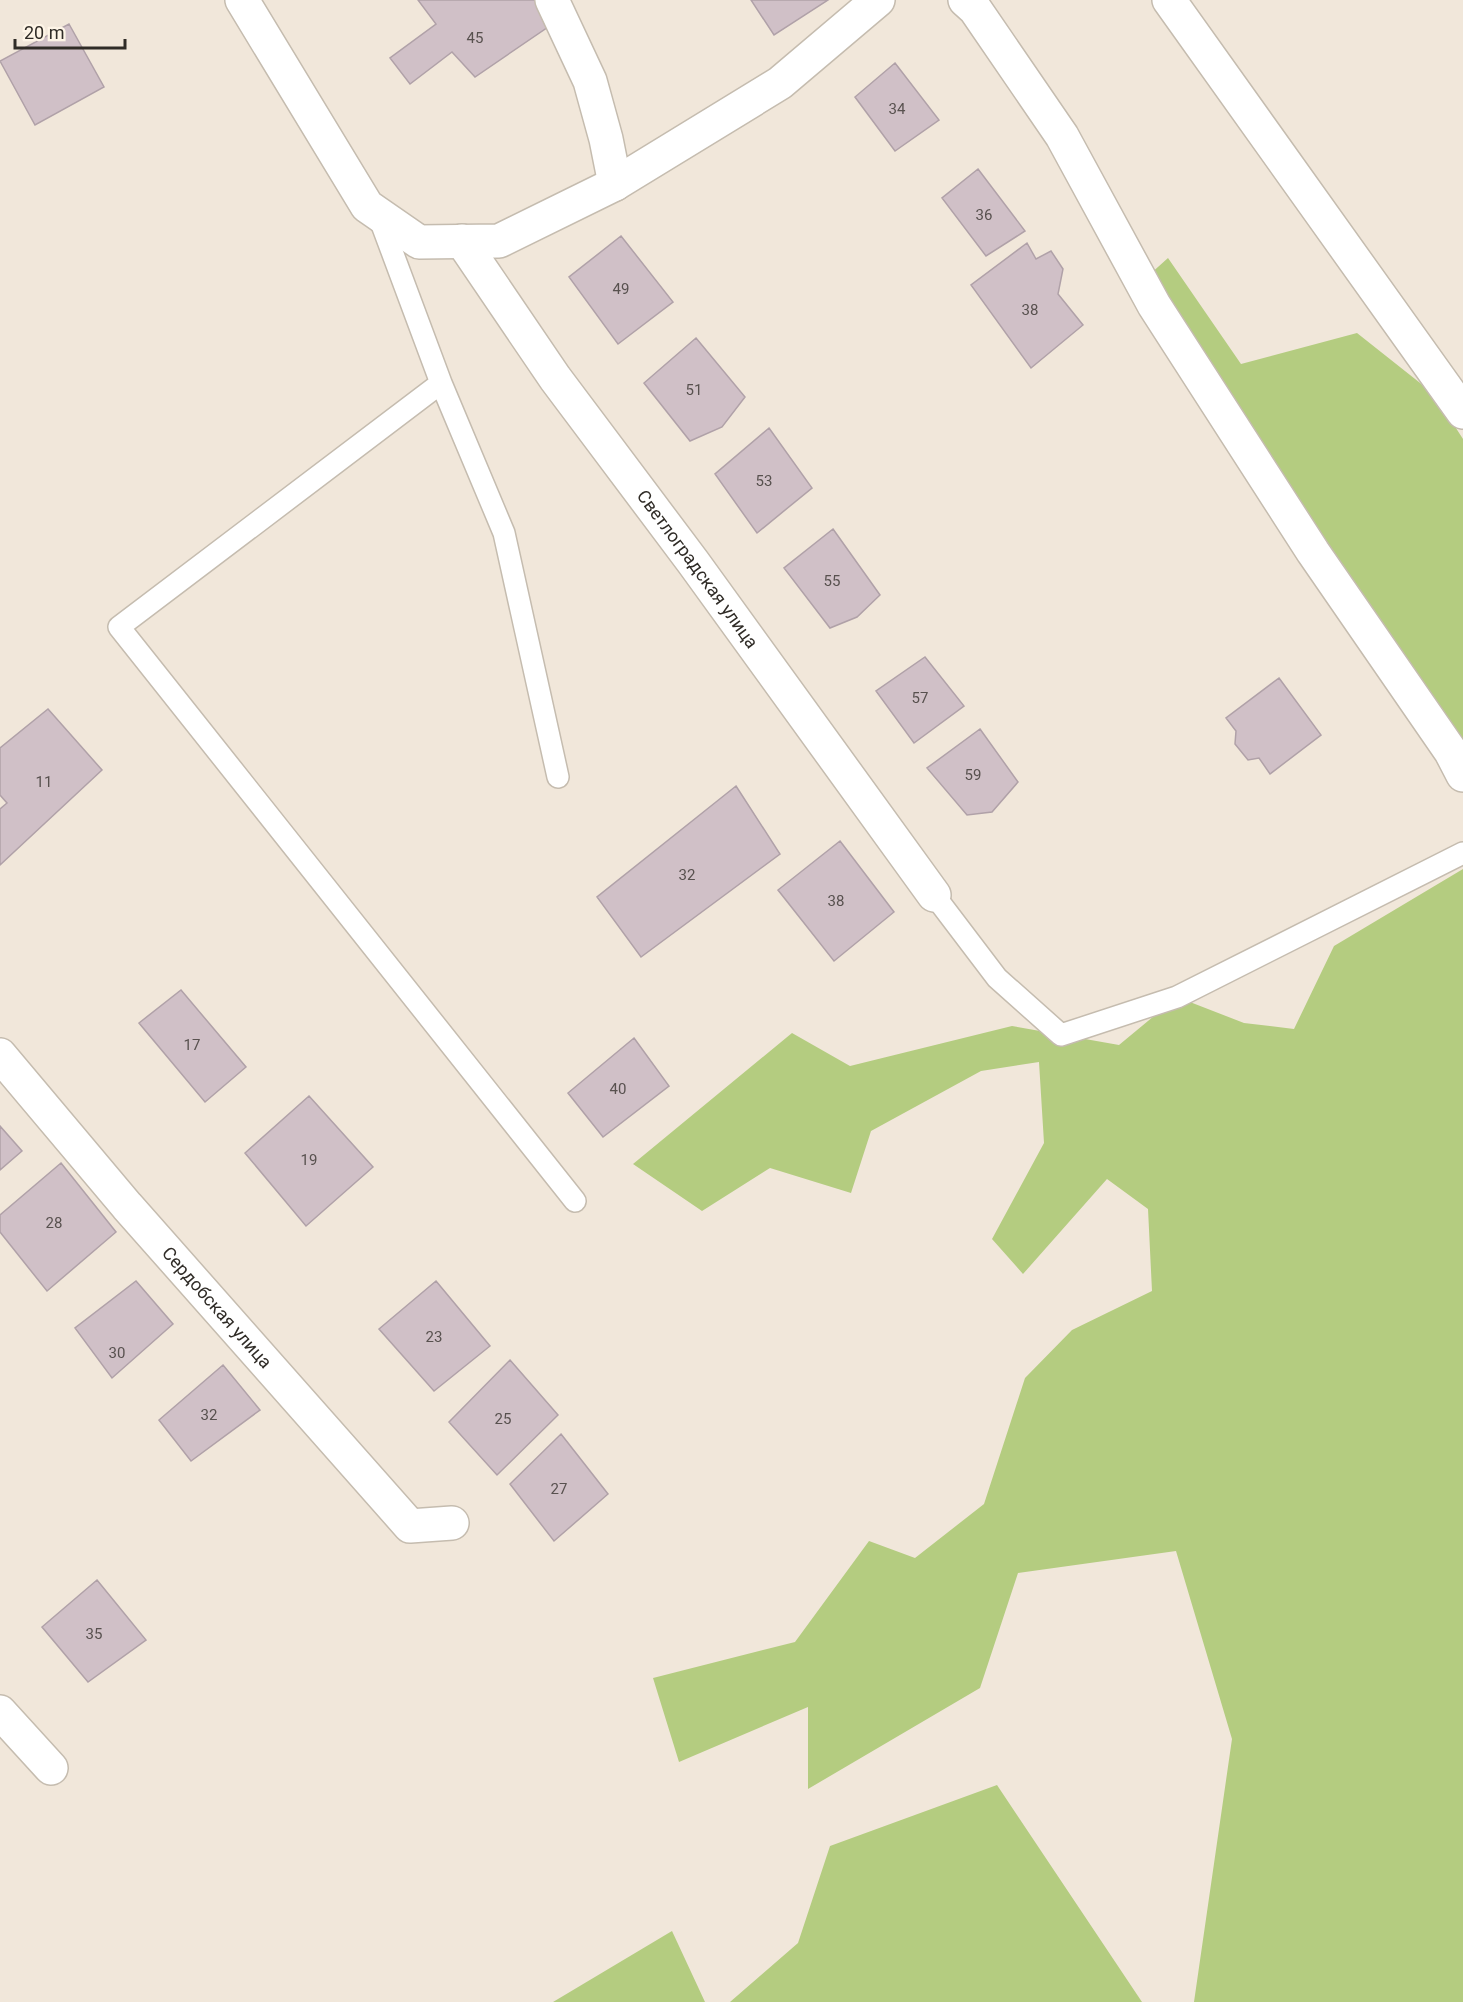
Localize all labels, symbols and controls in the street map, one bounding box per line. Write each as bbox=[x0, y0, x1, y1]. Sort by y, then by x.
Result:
scale bar bbox=[15, 12, 124, 50]
text: 20 m bbox=[24, 22, 64, 43]
house number: 45 bbox=[467, 29, 483, 47]
house number: 34 bbox=[889, 100, 906, 118]
house number: 36 bbox=[976, 206, 992, 224]
house number: 49 bbox=[613, 280, 629, 298]
house number: 38 bbox=[1022, 301, 1038, 319]
house number: 51 bbox=[686, 381, 702, 399]
house number: 53 bbox=[756, 472, 772, 490]
street label: Светлоградская улица bbox=[633, 486, 763, 652]
house number: 55 bbox=[824, 572, 840, 590]
house number: 57 bbox=[912, 689, 928, 707]
house number: 59 bbox=[965, 766, 981, 784]
house number: 11 bbox=[36, 773, 52, 791]
house number: 32 bbox=[679, 866, 695, 884]
house number: 38 bbox=[828, 892, 844, 910]
house number: 17 bbox=[184, 1036, 200, 1054]
house number: 40 bbox=[610, 1080, 626, 1098]
house number: 19 bbox=[301, 1151, 317, 1169]
house number: 28 bbox=[46, 1214, 62, 1232]
street label: Сердобская улица bbox=[158, 1242, 276, 1372]
house number: 23 bbox=[426, 1328, 442, 1346]
house number: 30 bbox=[109, 1344, 125, 1362]
house number: 32 bbox=[201, 1406, 217, 1424]
house number: 25 bbox=[495, 1410, 511, 1428]
house number: 27 bbox=[551, 1480, 567, 1498]
house number: 35 bbox=[86, 1625, 102, 1643]

